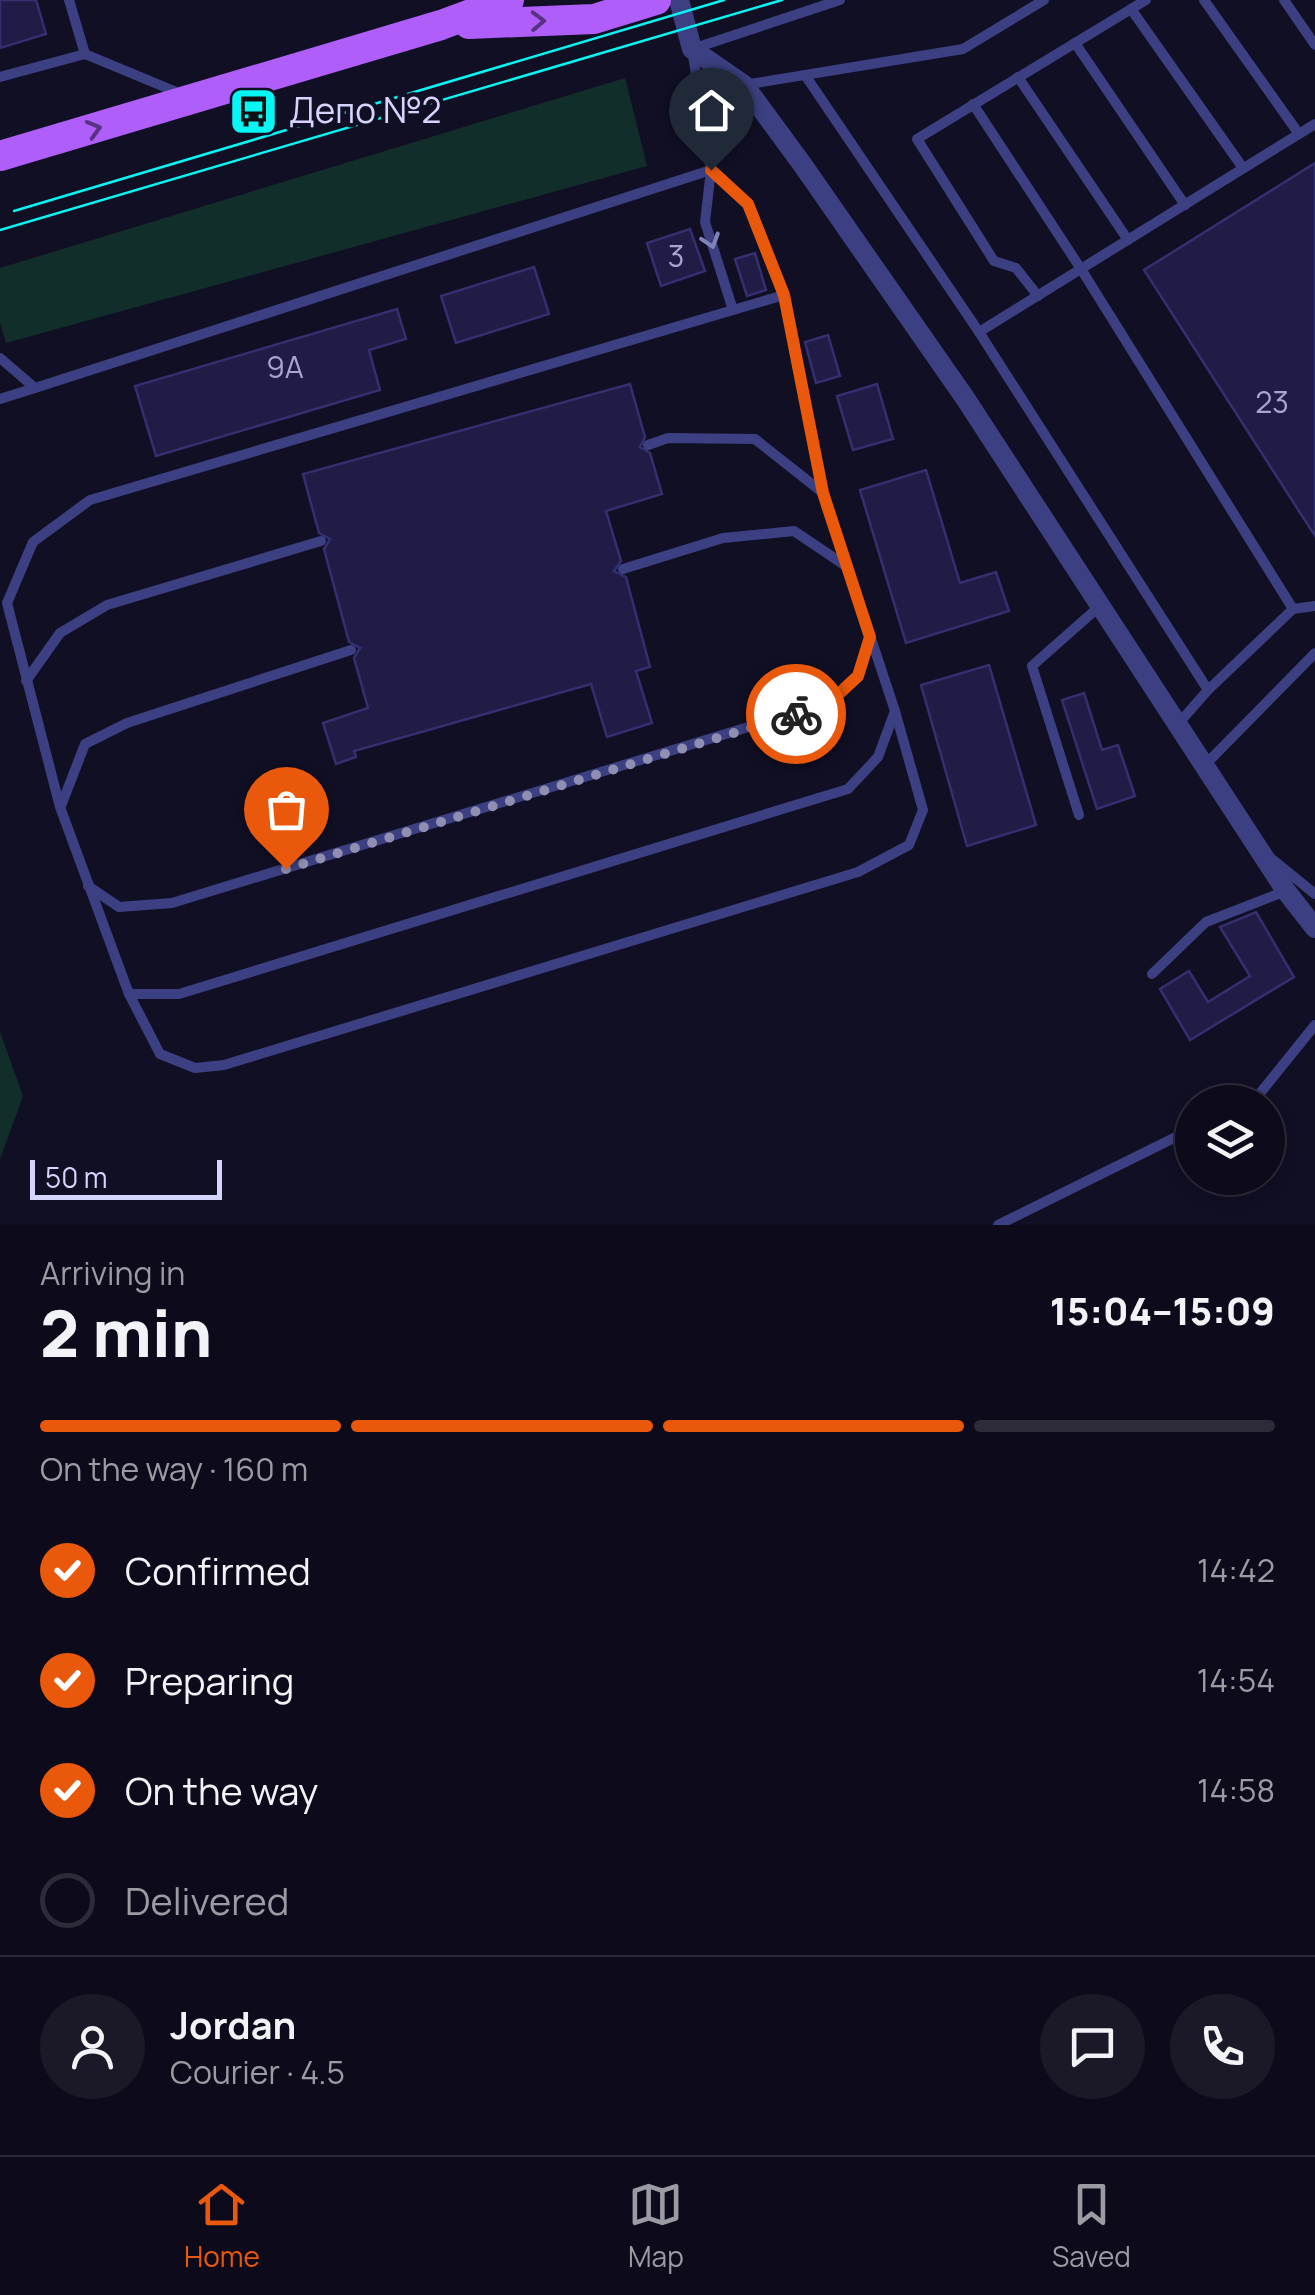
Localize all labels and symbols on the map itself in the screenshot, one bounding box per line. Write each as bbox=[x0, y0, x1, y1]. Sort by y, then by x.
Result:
one-way arrow bbox=[531, 11, 547, 32]
pin bbox=[669, 68, 754, 171]
bus stop icon: Депо №2 bbox=[228, 85, 280, 137]
place label: Депо №2 bbox=[289, 86, 442, 134]
one-way arrow bbox=[84, 120, 101, 141]
one-way arrow bbox=[699, 232, 720, 249]
house number: 3 bbox=[668, 235, 684, 276]
house number: 9А bbox=[266, 346, 304, 387]
house number: 23 bbox=[1255, 381, 1289, 422]
courier bbox=[746, 664, 846, 764]
pin bbox=[244, 767, 329, 870]
scale bar bbox=[30, 1155, 222, 1200]

